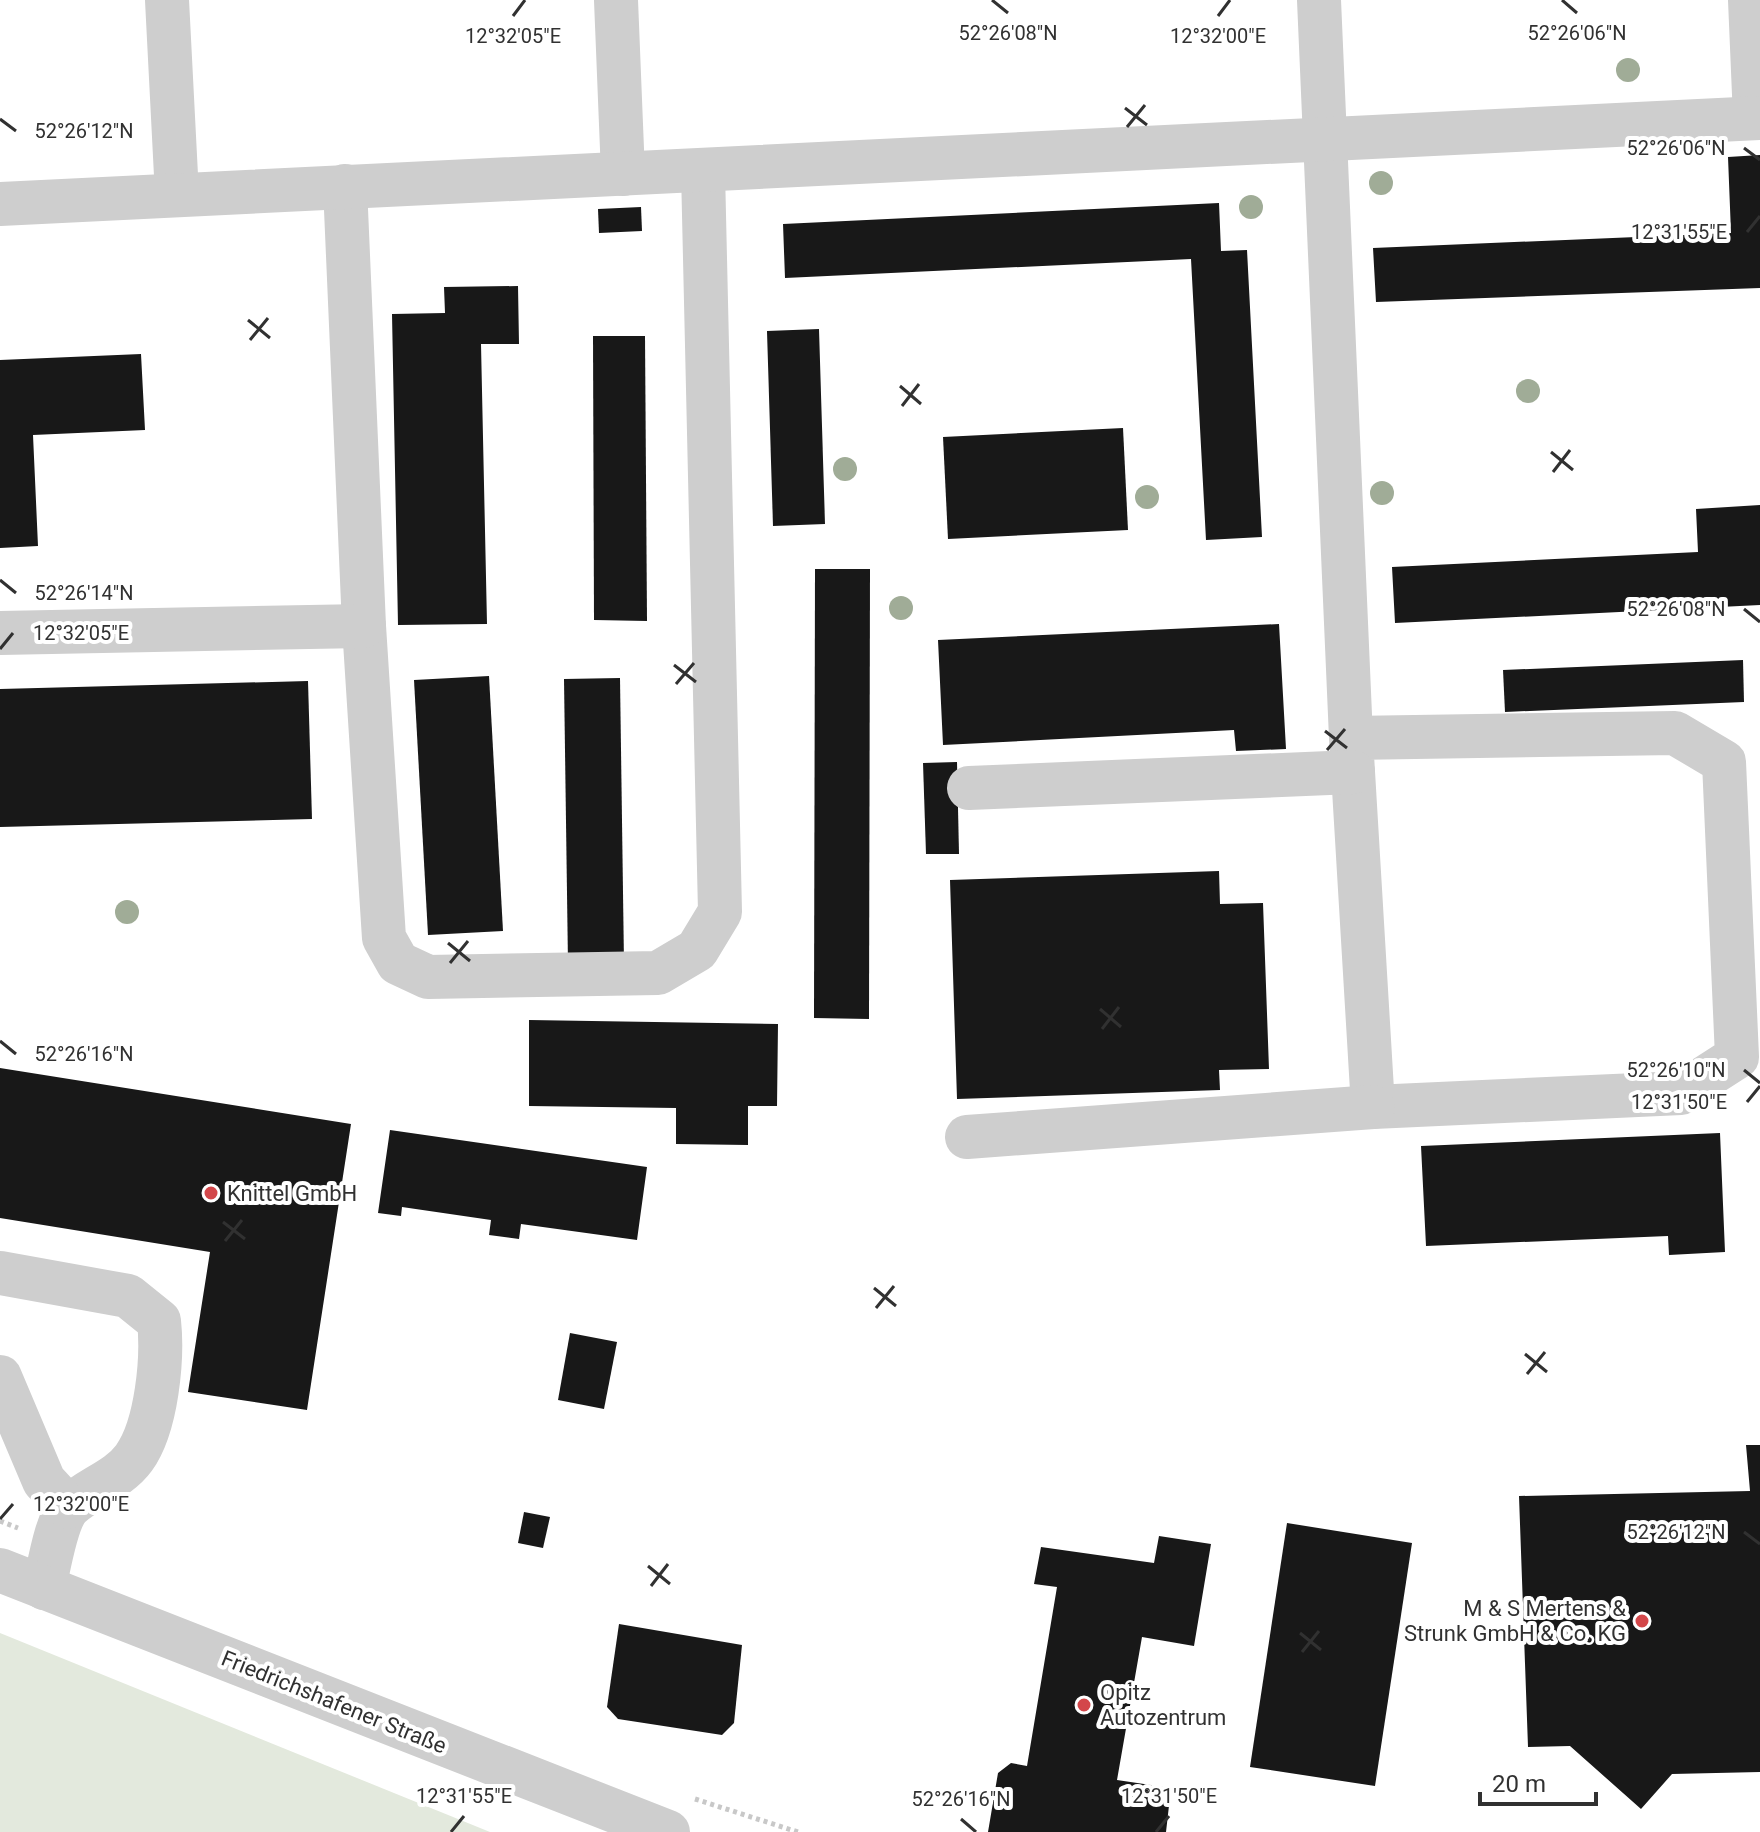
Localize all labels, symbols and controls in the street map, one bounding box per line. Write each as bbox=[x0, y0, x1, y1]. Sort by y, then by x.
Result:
text: 52°26'08"N bbox=[958, 21, 1058, 45]
text: 52°26'06"N bbox=[1527, 21, 1627, 45]
text: 12°32'05"E bbox=[465, 24, 561, 48]
text: 12°32'00"E bbox=[1170, 24, 1266, 48]
text: 52°26'12"N bbox=[34, 119, 134, 143]
text: 52°26'06"N bbox=[1626, 136, 1726, 160]
text: 12°31'55"E bbox=[1631, 220, 1727, 244]
text: 52°26'14"N bbox=[34, 581, 134, 605]
text: 52°26'08"N bbox=[1626, 597, 1726, 621]
text: 12°32'05"E bbox=[33, 621, 129, 645]
text: 52°26'16"N bbox=[34, 1042, 134, 1066]
text: 52°26'10"N bbox=[1626, 1058, 1726, 1082]
text: 12°31'50"E bbox=[1631, 1090, 1727, 1114]
place label: Knittel GmbH bbox=[227, 1181, 357, 1206]
marker: Knittel GmbH bbox=[202, 1184, 220, 1202]
text: 12°32'00"E bbox=[33, 1492, 129, 1516]
text: 52°26'12"N bbox=[1626, 1520, 1726, 1544]
place label: M & S Mertens & Strunk GmbH & Co. KG bbox=[1404, 1596, 1626, 1646]
marker: M & S Mertens & Strunk GmbH & Co. KG bbox=[1633, 1612, 1651, 1630]
street label: Friedrichshafener Straße bbox=[218, 1645, 450, 1759]
place label: Opitz Autozentrum bbox=[1100, 1680, 1226, 1730]
marker: Opitz Autozentrum bbox=[1075, 1696, 1093, 1714]
scale bar bbox=[1480, 1756, 1596, 1806]
text: 20 m bbox=[1492, 1770, 1546, 1798]
text: 12°31'55"E bbox=[416, 1784, 512, 1808]
text: 12°31'50"E bbox=[1121, 1784, 1217, 1808]
text: 52°26'16"N bbox=[911, 1787, 1011, 1811]

